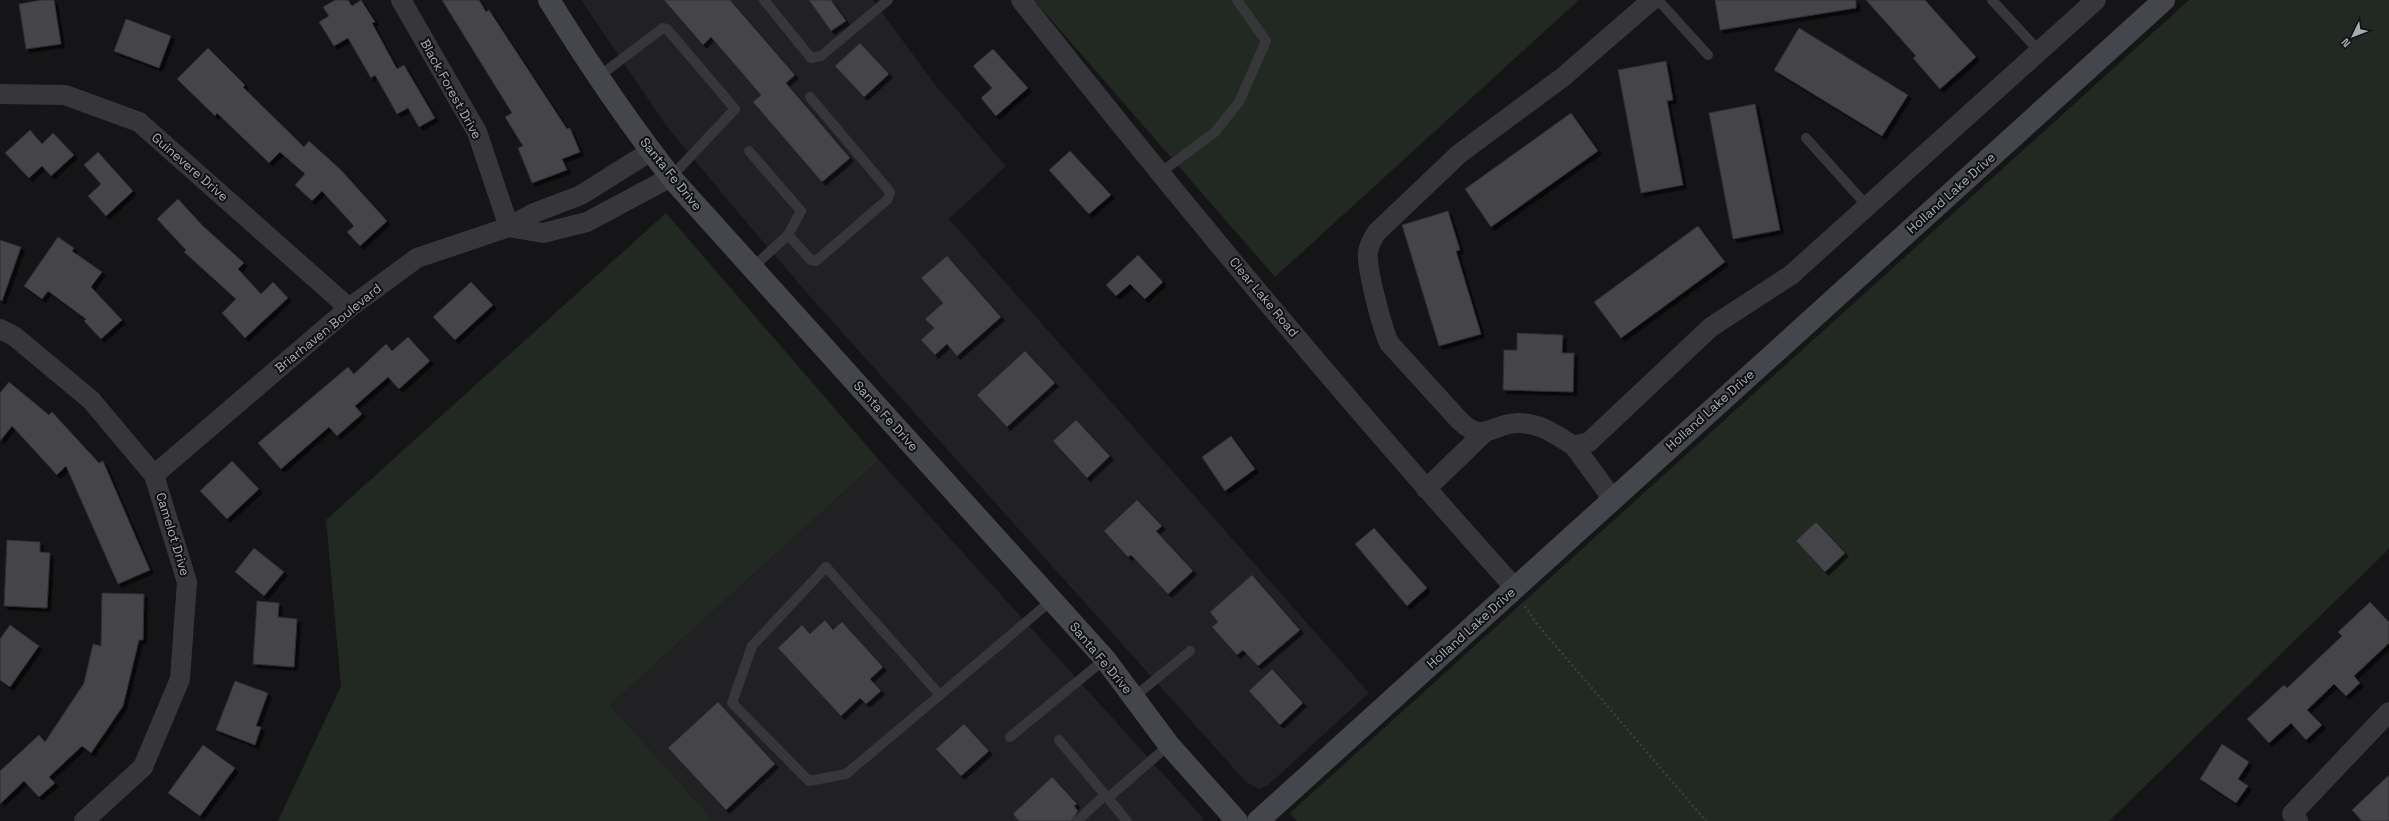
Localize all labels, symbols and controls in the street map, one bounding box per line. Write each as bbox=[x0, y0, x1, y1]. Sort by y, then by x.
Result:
north arrow bbox=[2333, 16, 2373, 56]
text: N bbox=[2338, 35, 2353, 50]
street label: Black Forest Drive bbox=[416, 36, 486, 142]
street label: Guinevere Drive bbox=[148, 129, 232, 205]
street label: Santa Fe Drive bbox=[636, 134, 706, 214]
street label: Holland Lake Drive bbox=[1903, 149, 1999, 237]
street label: Clear Lake Road bbox=[1226, 254, 1302, 340]
street label: Briarhaven Boulevard bbox=[271, 280, 385, 376]
street label: Holland Lake Drive bbox=[1662, 366, 1758, 454]
street label: Santa Fe Drive bbox=[850, 377, 922, 455]
street label: Camelot Drive bbox=[152, 490, 194, 578]
street label: Holland Lake Drive bbox=[1423, 584, 1519, 672]
street label: Santa Fe Drive bbox=[1066, 618, 1136, 698]

